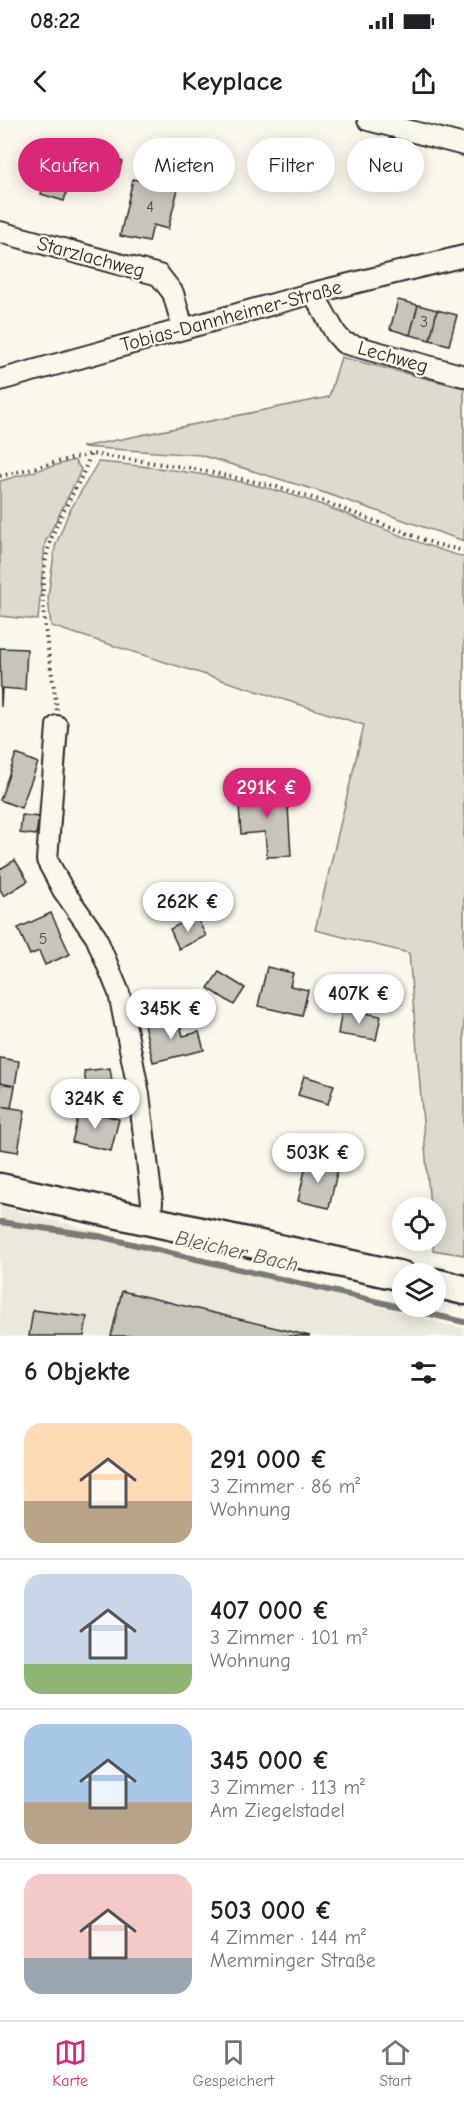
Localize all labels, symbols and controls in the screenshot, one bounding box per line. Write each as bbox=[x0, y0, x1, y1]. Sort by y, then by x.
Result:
text: 08:22 bbox=[30, 8, 80, 34]
icon: back bbox=[24, 65, 57, 98]
icon: share bbox=[407, 65, 440, 98]
text: Keyplace bbox=[182, 66, 282, 97]
chip: Kaufen bbox=[18, 138, 121, 192]
chip: Mieten bbox=[133, 138, 235, 192]
chip: Filter bbox=[247, 138, 335, 192]
chip: Neu bbox=[347, 138, 424, 192]
house number: 4 bbox=[146, 198, 154, 216]
street label: Starzlachweg bbox=[35, 232, 147, 282]
street label: Tobias-Dannheimer-Straße bbox=[118, 275, 344, 357]
house number: 3 bbox=[420, 313, 428, 331]
street label: Lechweg bbox=[355, 336, 431, 378]
pin: 291K € bbox=[218, 768, 316, 819]
text: 291K € bbox=[237, 776, 297, 799]
pin: 262K € bbox=[139, 882, 237, 933]
text: 262K € bbox=[157, 890, 219, 913]
house number: 5 bbox=[39, 930, 47, 948]
pin: 407K € bbox=[310, 974, 408, 1025]
text: 407K € bbox=[328, 982, 390, 1005]
pin: 345K € bbox=[122, 989, 220, 1040]
text: 345K € bbox=[140, 997, 202, 1020]
pin: 324K € bbox=[46, 1079, 144, 1130]
text: 324K € bbox=[65, 1087, 125, 1110]
pin: 503K € bbox=[269, 1133, 367, 1184]
text: 503K € bbox=[286, 1141, 350, 1164]
map controls bbox=[392, 1197, 446, 1317]
button: locate bbox=[392, 1197, 446, 1251]
water label: Bleicher Bach bbox=[173, 1225, 301, 1277]
button: layers bbox=[392, 1263, 446, 1317]
icon: filters bbox=[407, 1356, 440, 1389]
text: 6 Objekte bbox=[24, 1357, 130, 1387]
text: 291 000 € bbox=[210, 1445, 328, 1475]
icon: home bbox=[72, 1447, 144, 1519]
text: 3 Zimmer · 86 m² bbox=[210, 1475, 360, 1498]
text: Wohnung bbox=[210, 1498, 291, 1521]
text: 407 000 € bbox=[210, 1596, 330, 1626]
icon: home bbox=[72, 1598, 144, 1670]
text: 3 Zimmer · 101 m² bbox=[210, 1626, 367, 1649]
text: Wohnung bbox=[210, 1649, 291, 1672]
text: 345 000 € bbox=[210, 1746, 330, 1776]
icon: home bbox=[72, 1748, 144, 1820]
text: 3 Zimmer · 113 m² bbox=[210, 1776, 365, 1799]
text: Am Ziegelstadel bbox=[210, 1799, 345, 1822]
text: 503 000 € bbox=[210, 1896, 333, 1926]
icon: home bbox=[72, 1898, 144, 1970]
text: 4 Zimmer · 144 m² bbox=[210, 1926, 366, 1949]
text: Memminger Straße bbox=[210, 1949, 376, 1972]
tab: Karte bbox=[52, 2036, 88, 2090]
tab: Gespeichert bbox=[193, 2036, 274, 2090]
tab: Start bbox=[379, 2036, 412, 2090]

